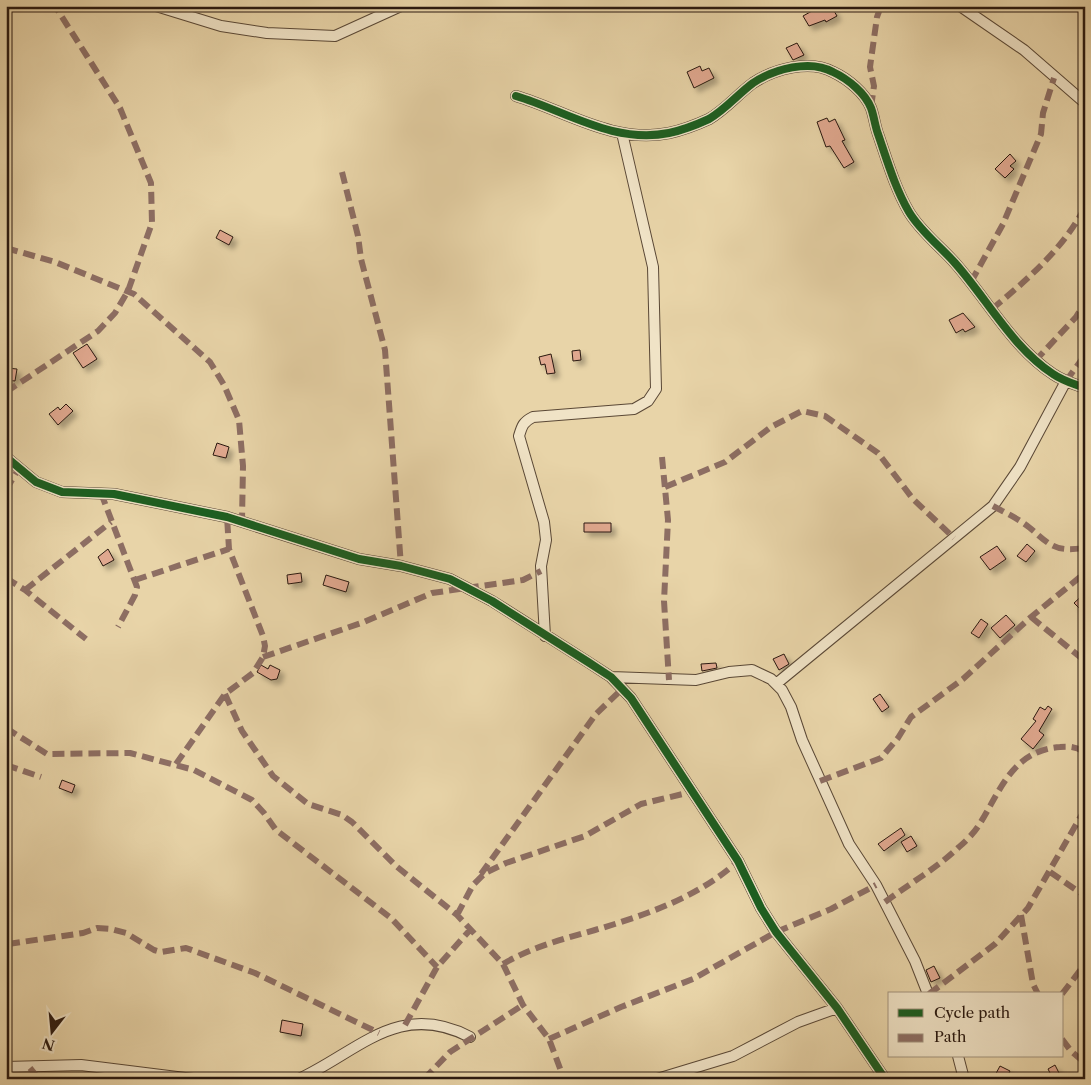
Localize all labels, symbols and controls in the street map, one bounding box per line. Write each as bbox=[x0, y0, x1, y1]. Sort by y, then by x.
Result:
legend bbox=[888, 992, 1064, 1058]
text: Cycle path bbox=[934, 1003, 1011, 1022]
north arrow bbox=[28, 1008, 78, 1058]
text: Path bbox=[934, 1027, 967, 1046]
text: N bbox=[40, 1034, 57, 1055]

